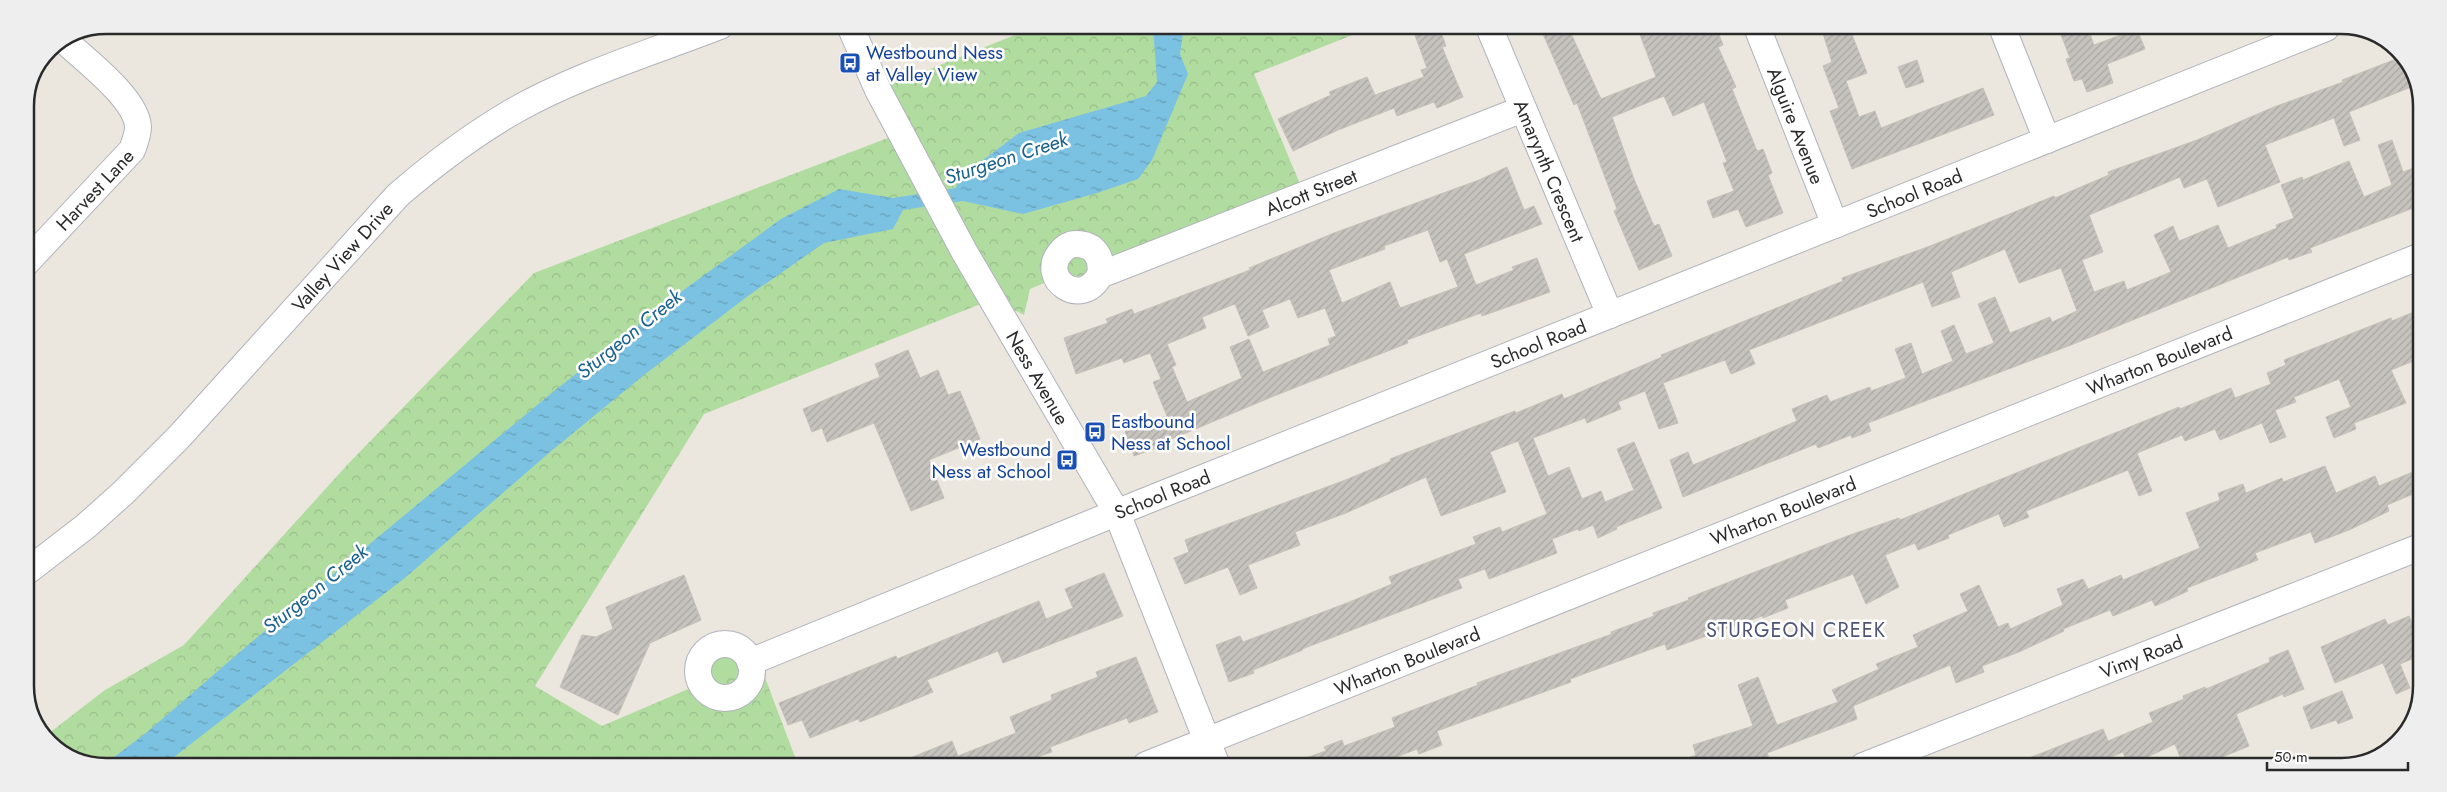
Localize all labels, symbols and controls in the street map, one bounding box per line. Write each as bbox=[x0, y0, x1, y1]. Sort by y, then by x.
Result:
place label: Westbound Ness at Valley View bbox=[866, 39, 1003, 88]
bus stop icon: Westbound Ness at Valley View bbox=[838, 51, 862, 75]
street label: Alguire Avenue bbox=[1760, 63, 1831, 188]
street label: Amarynth Crescent bbox=[1507, 96, 1591, 247]
water label: Sturgeon Creek bbox=[941, 124, 1073, 192]
street label: Harvest Lane bbox=[50, 143, 140, 237]
street label: Alcott Street bbox=[1261, 162, 1362, 223]
street label: School Road bbox=[1862, 162, 1966, 225]
street label: Valley View Drive bbox=[286, 196, 400, 318]
water label: Sturgeon Creek bbox=[570, 282, 689, 386]
street label: School Road bbox=[1486, 313, 1590, 376]
street label: Wharton Boulevard bbox=[2083, 320, 2236, 402]
street label: Ness Avenue bbox=[999, 326, 1076, 430]
place label: Eastbound Ness at School bbox=[1111, 408, 1231, 457]
bus stop icon: Eastbound Ness at School bbox=[1083, 420, 1107, 444]
place label: Westbound Ness at School bbox=[931, 436, 1051, 485]
bus stop icon: Westbound Ness at School bbox=[1055, 448, 1079, 472]
street label: School Road bbox=[1110, 463, 1214, 526]
street label: Wharton Boulevard bbox=[1706, 470, 1860, 552]
water label: Sturgeon Creek bbox=[256, 537, 375, 641]
district label: STURGEON CREEK bbox=[1706, 616, 1886, 645]
street label: Wharton Boulevard bbox=[1330, 620, 1484, 703]
street label: Vimy Road bbox=[2096, 629, 2187, 686]
scale bar bbox=[2267, 740, 2408, 772]
text: 50 m bbox=[2274, 746, 2308, 768]

